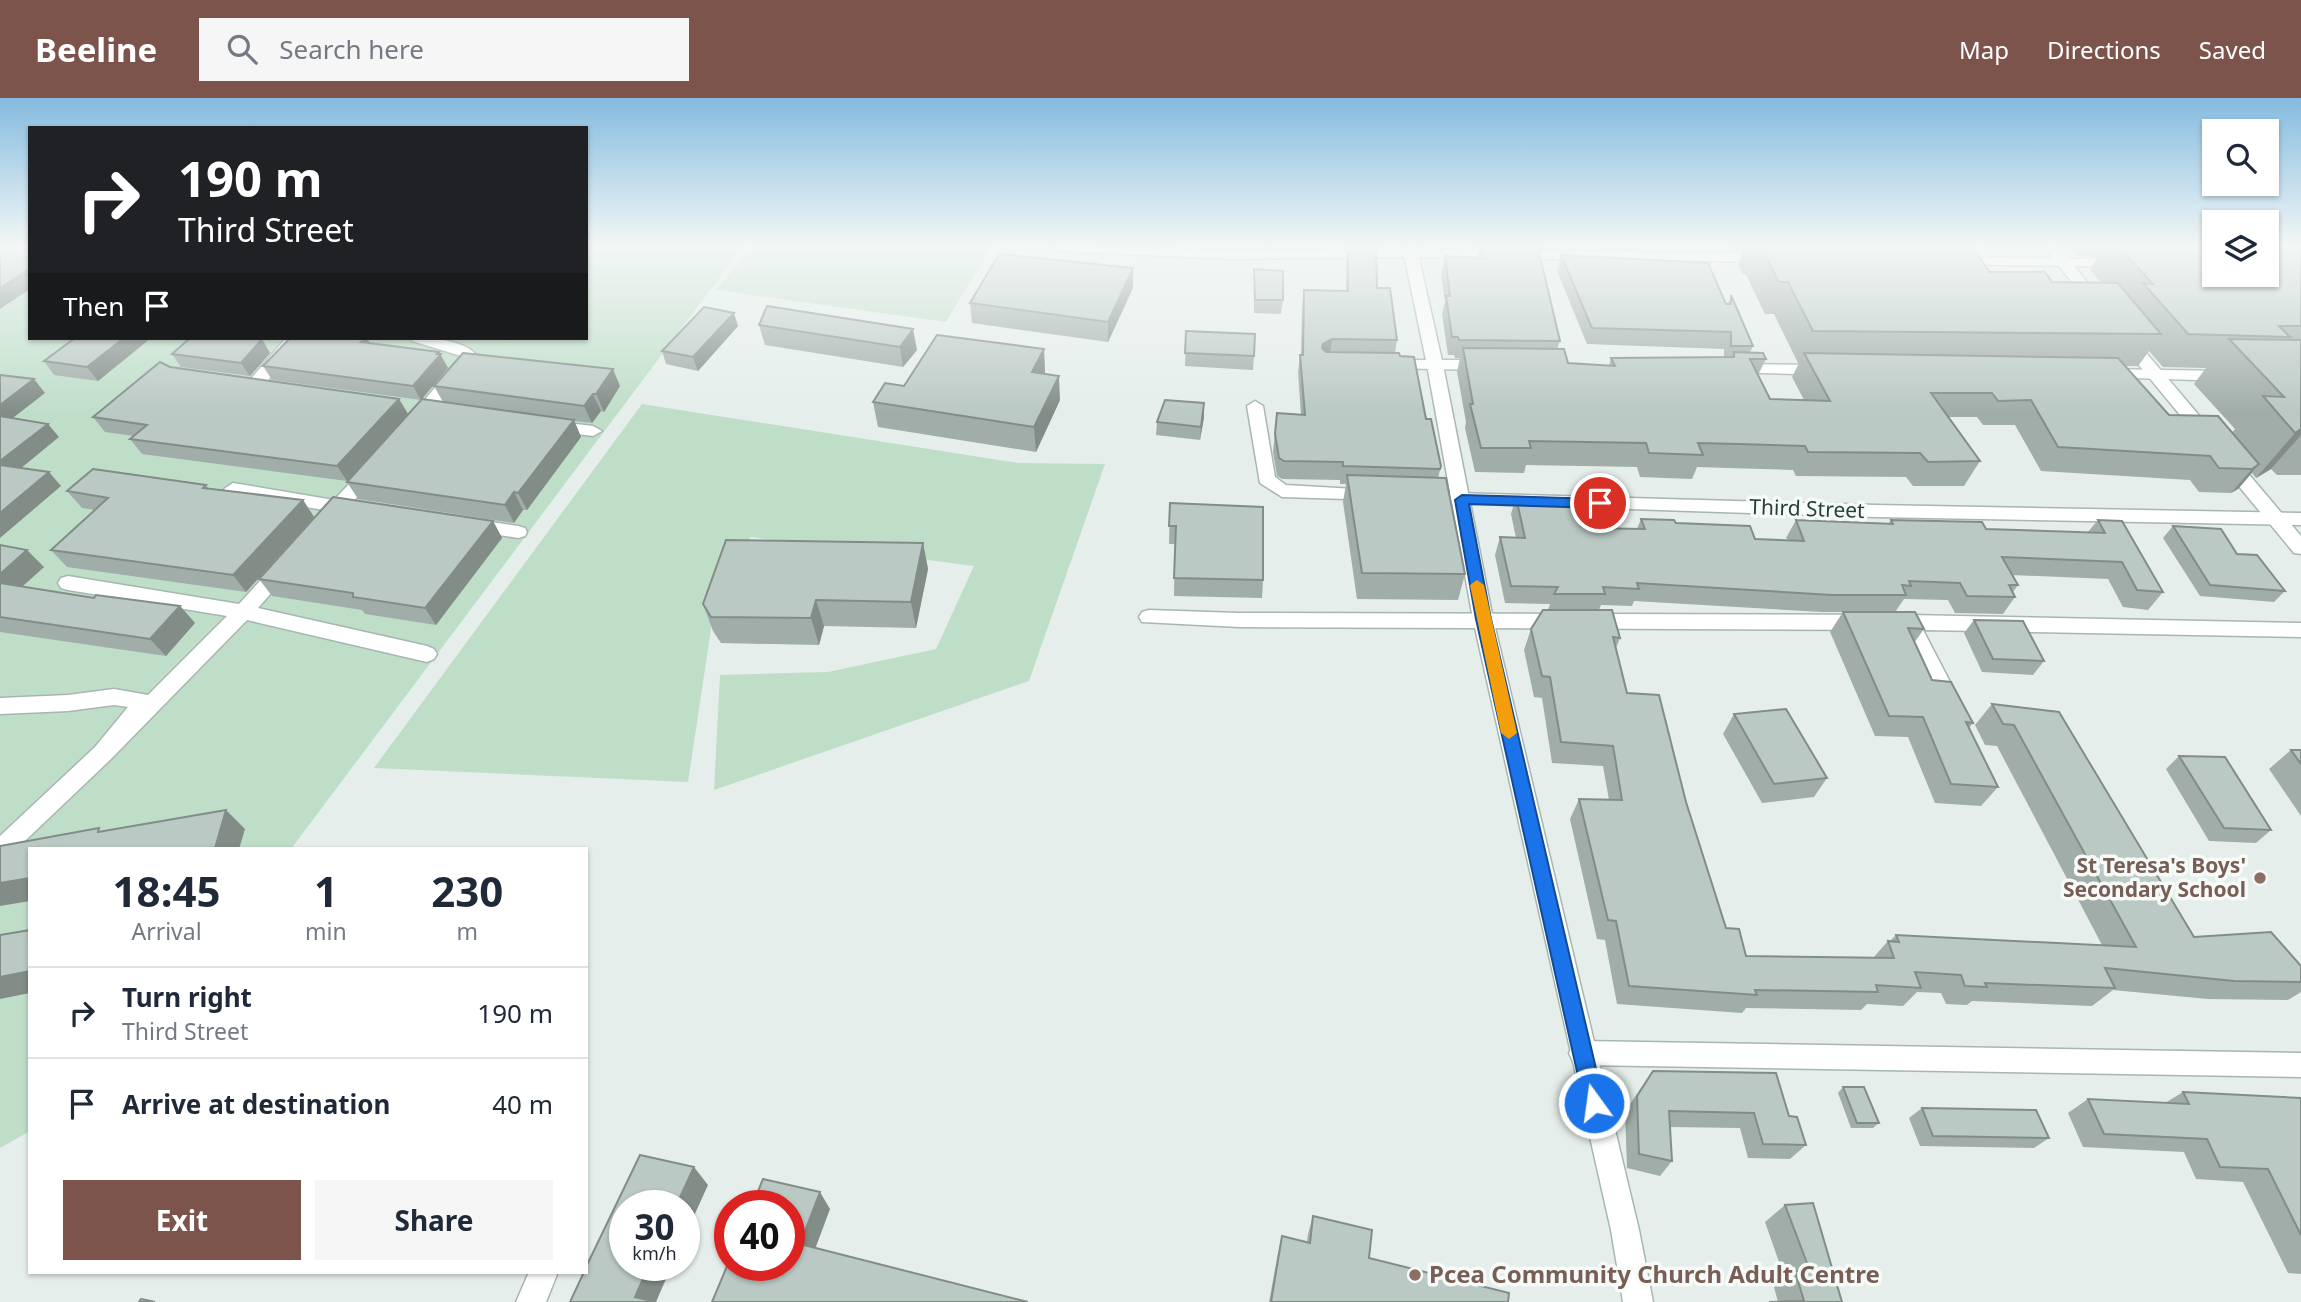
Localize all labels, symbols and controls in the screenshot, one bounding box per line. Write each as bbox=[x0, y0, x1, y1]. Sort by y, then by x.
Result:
search box bbox=[199, 18, 689, 81]
text: Beeline bbox=[35, 27, 157, 72]
icon: search bbox=[223, 30, 261, 68]
text: Search here bbox=[279, 31, 424, 67]
text: Map bbox=[1959, 33, 2009, 66]
text: Directions bbox=[2047, 33, 2161, 66]
text: Saved bbox=[2199, 33, 2266, 66]
map controls bbox=[2202, 119, 2279, 287]
button: search bbox=[2202, 119, 2279, 196]
text: 190 m bbox=[178, 145, 323, 211]
icon: right bbox=[63, 154, 154, 245]
text: Third Street bbox=[178, 208, 354, 251]
button: layers bbox=[2202, 210, 2279, 287]
icon: arrive bbox=[138, 287, 176, 325]
text: Then bbox=[63, 288, 124, 324]
pin bbox=[1570, 473, 1630, 533]
icon: arrive bbox=[1581, 484, 1619, 522]
street label: Third Street bbox=[1749, 492, 1866, 524]
place label: St Teresa's Boys' Secondary School bbox=[2063, 851, 2246, 903]
text: 18:45 bbox=[113, 862, 220, 919]
text: 1 bbox=[314, 862, 338, 919]
text: 230 bbox=[431, 862, 503, 919]
marker: St Teresa's Boys' Secondary School bbox=[2252, 870, 2268, 886]
text: Arrival bbox=[131, 915, 202, 947]
text: min bbox=[305, 915, 347, 947]
text: m bbox=[457, 915, 478, 947]
text: Turn right bbox=[122, 979, 252, 1015]
icon: right bbox=[63, 994, 101, 1032]
text: 190 m bbox=[477, 995, 553, 1031]
text: Third Street bbox=[122, 1015, 248, 1047]
position arrow bbox=[1557, 1066, 1631, 1140]
icon: arrive bbox=[63, 1085, 101, 1123]
text: Arrive at destination bbox=[122, 1086, 391, 1122]
text: 40 m bbox=[492, 1086, 553, 1122]
button: Exit bbox=[63, 1180, 301, 1260]
button: Share bbox=[315, 1180, 553, 1260]
speed limit sign: 40 bbox=[714, 1190, 805, 1281]
text: 30 bbox=[634, 1203, 675, 1250]
text: km/h bbox=[632, 1241, 677, 1265]
place label: Pcea Community Church Adult Centre bbox=[1429, 1257, 1880, 1290]
marker: Pcea Community Church Adult Centre bbox=[1407, 1267, 1423, 1283]

